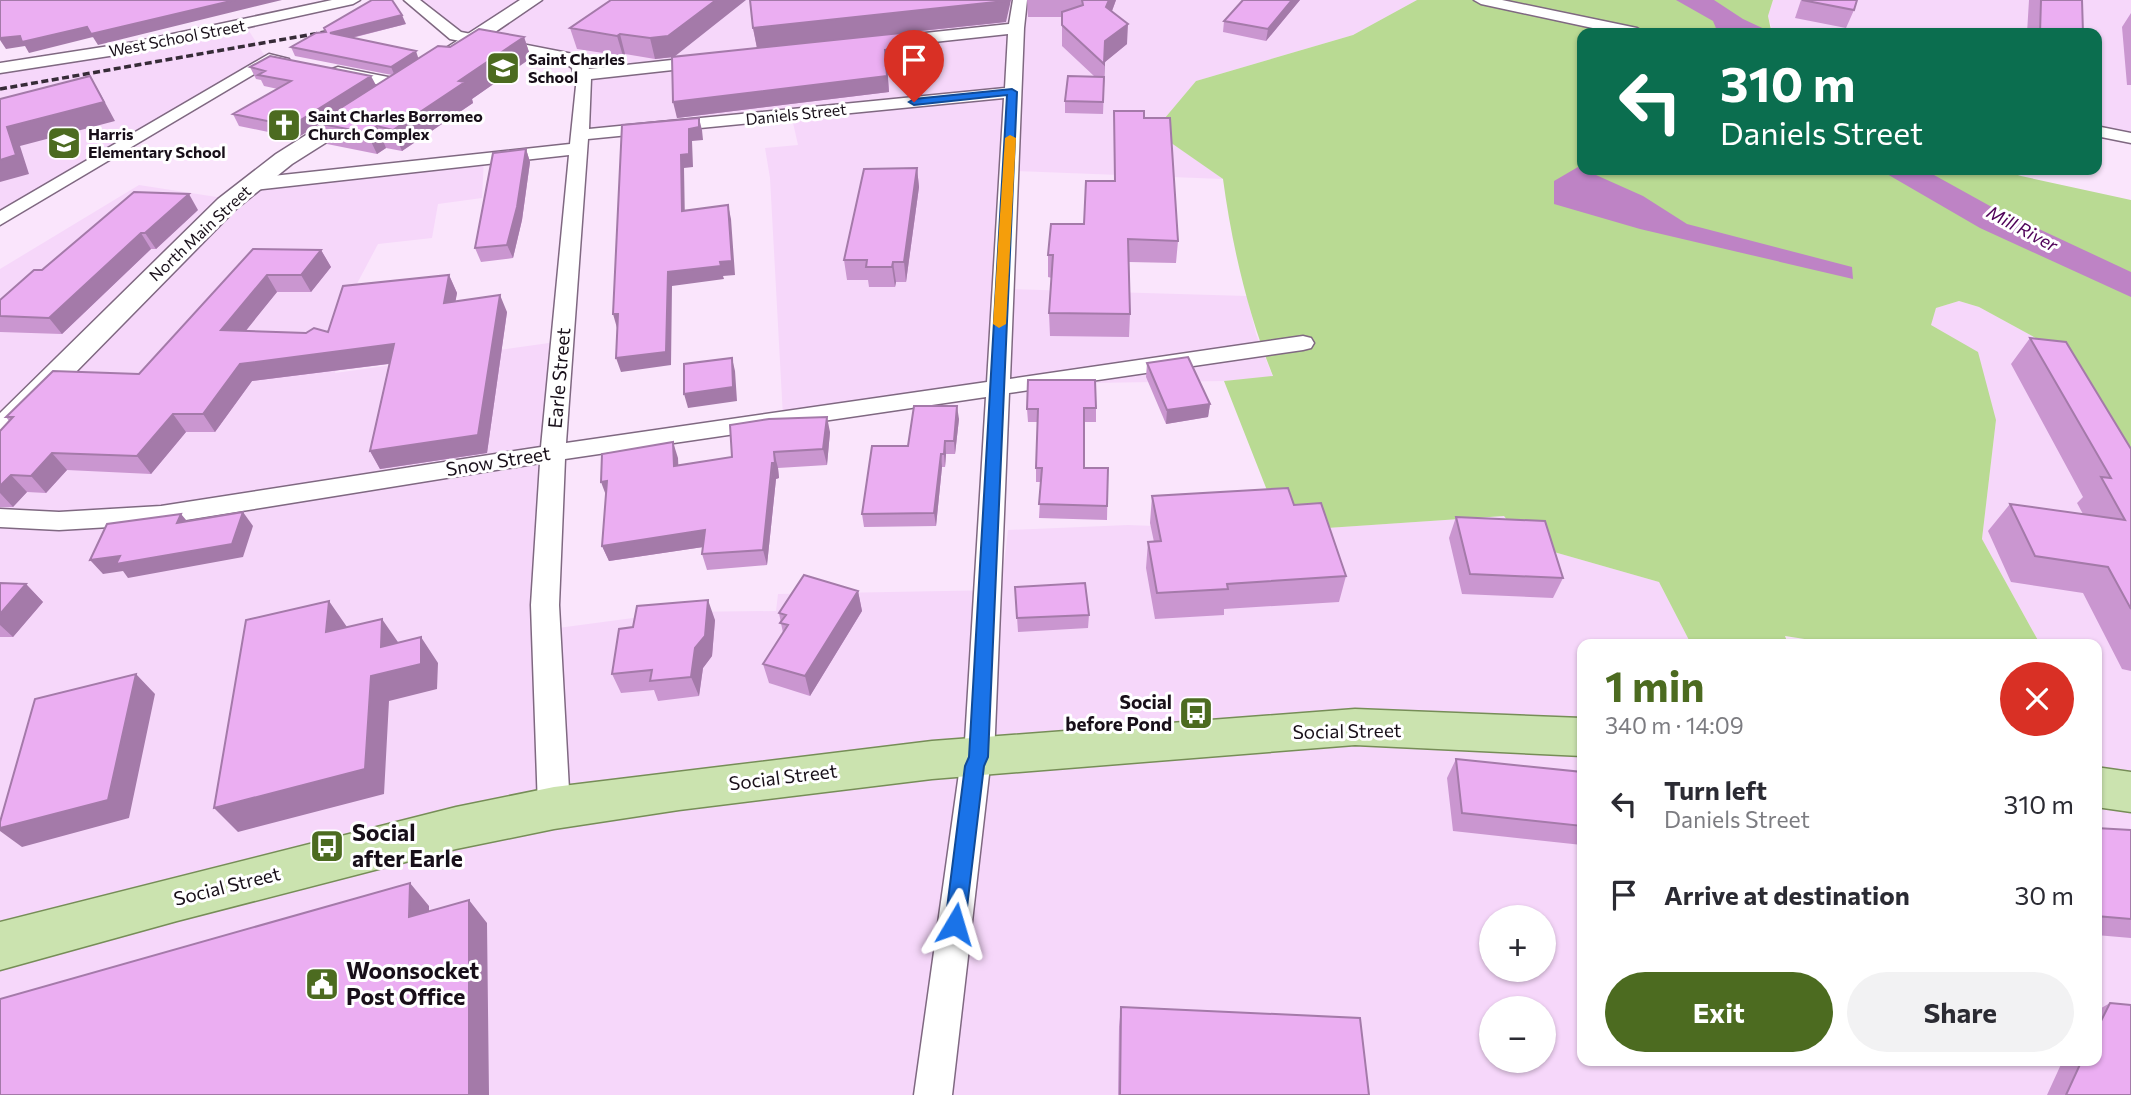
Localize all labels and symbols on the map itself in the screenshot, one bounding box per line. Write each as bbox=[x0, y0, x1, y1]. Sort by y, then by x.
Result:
street label: West School Street bbox=[107, 15, 247, 60]
pin bbox=[884, 30, 944, 102]
school or university icon: Saint Charles School bbox=[484, 49, 522, 87]
place label: Saint Charles School bbox=[528, 49, 625, 86]
street label: Daniels Street bbox=[744, 99, 848, 128]
church icon: Saint Charles Borromeo Church Complex bbox=[265, 106, 303, 144]
place label: Saint Charles Borromeo Church Complex bbox=[308, 106, 483, 143]
school or university icon: Harris Elementary School bbox=[45, 124, 83, 162]
place label: Harris Elementary School bbox=[88, 124, 226, 161]
street label: North Main Street bbox=[145, 180, 255, 285]
water label: Mill River bbox=[1983, 200, 2062, 256]
street label: Earle Street bbox=[543, 326, 574, 429]
street label: Snow Street bbox=[444, 441, 552, 480]
place label: Social before Pond bbox=[1065, 690, 1172, 735]
bus stop icon: Social before Pond bbox=[1177, 694, 1215, 732]
street label: Social Street bbox=[1292, 718, 1402, 743]
street label: Social Street bbox=[727, 758, 839, 795]
place label: Social after Earle bbox=[352, 818, 463, 872]
bus stop icon: Social after Earle bbox=[308, 827, 346, 865]
street label: Social Street bbox=[171, 861, 283, 910]
position arrow bbox=[918, 887, 992, 961]
place label: Woonsocket Post Office bbox=[346, 956, 479, 1010]
public building icon: Woonsocket Post Office bbox=[303, 965, 341, 1003]

